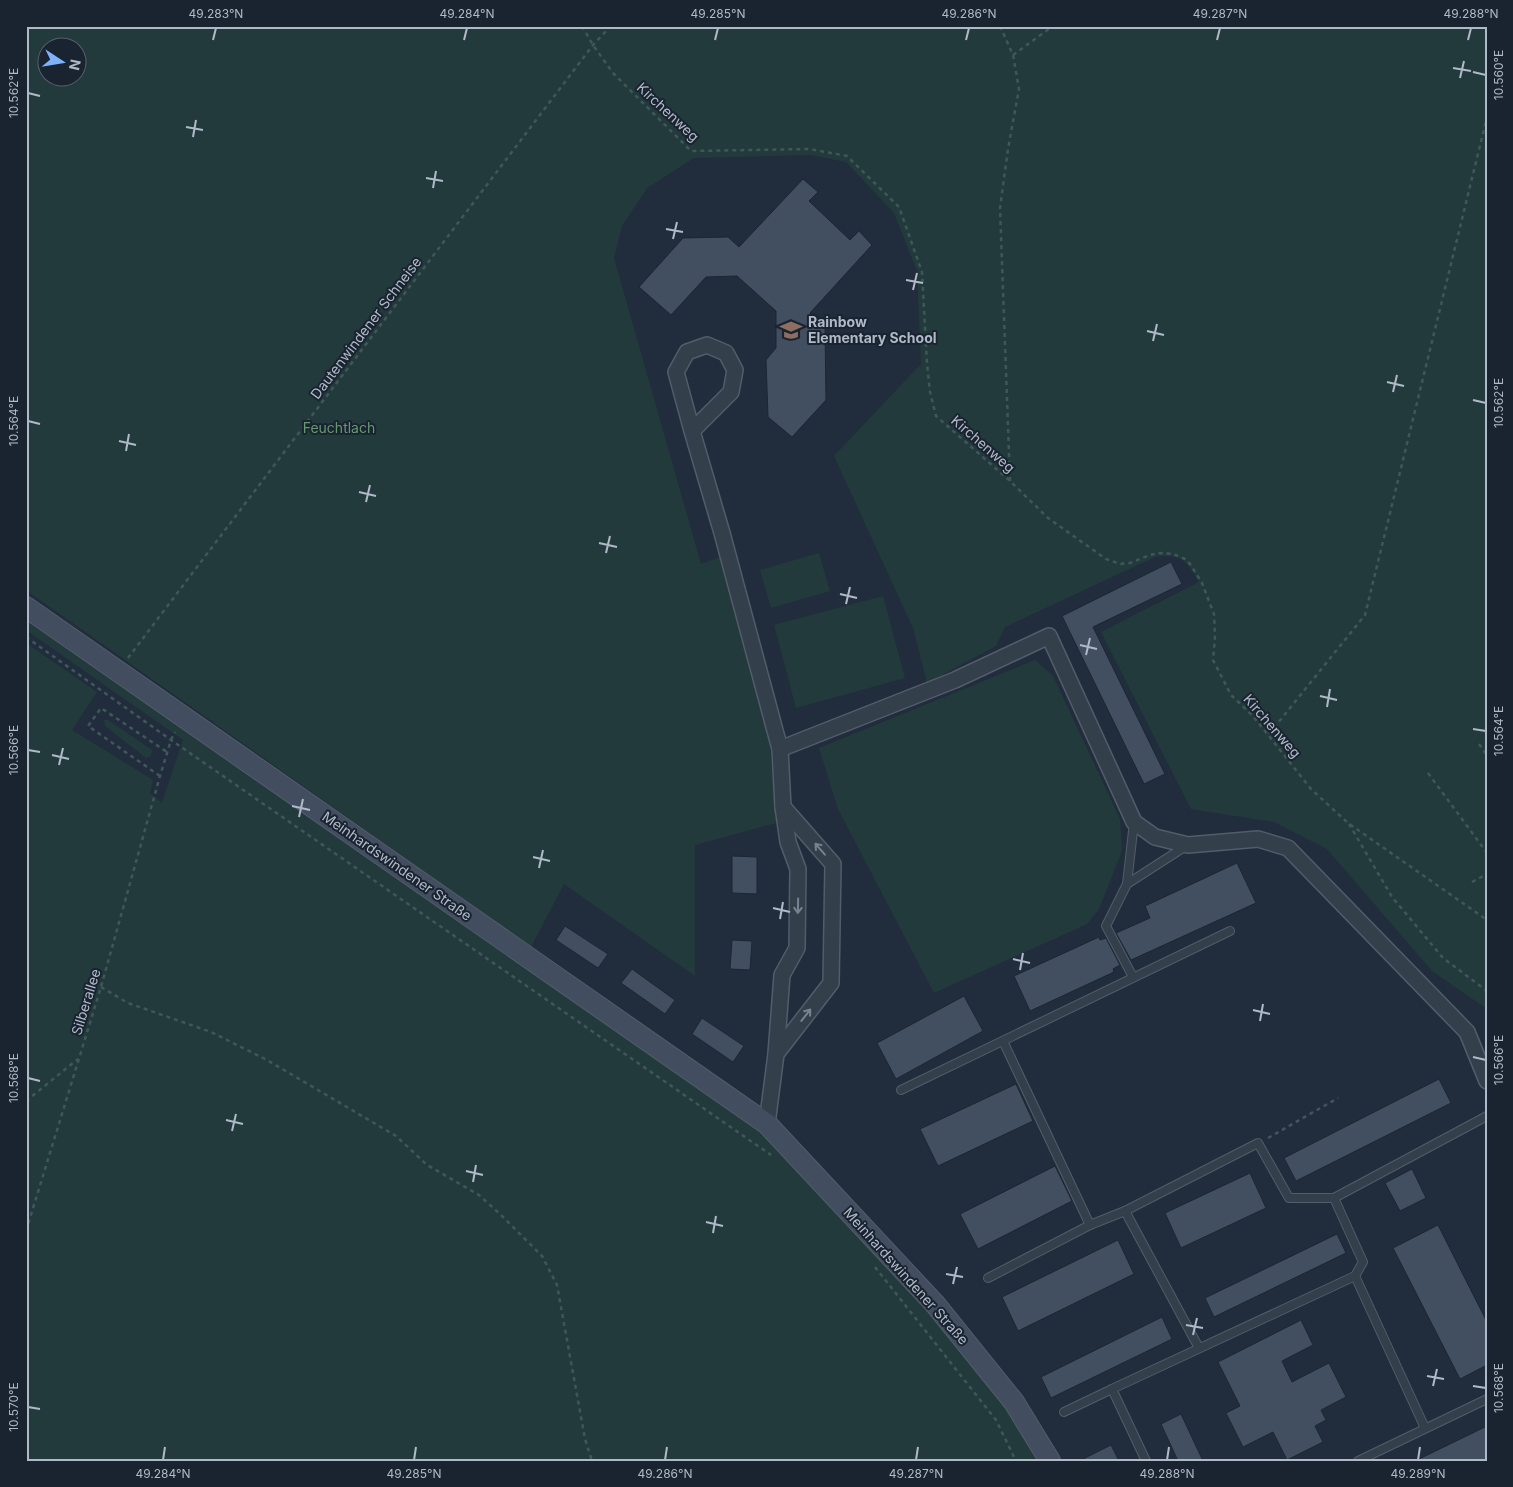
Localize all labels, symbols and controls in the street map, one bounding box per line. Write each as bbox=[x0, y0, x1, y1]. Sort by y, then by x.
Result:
text: 49.283°N bbox=[189, 6, 243, 21]
text: 49.284°N bbox=[439, 6, 495, 21]
text: 49.285°N bbox=[691, 6, 745, 21]
text: 49.286°N bbox=[941, 6, 997, 21]
text: 49.287°N bbox=[1193, 6, 1247, 21]
text: 49.288°N bbox=[1444, 6, 1498, 21]
north arrow bbox=[38, 38, 88, 88]
text: 10.560°E bbox=[1491, 50, 1506, 100]
text: N bbox=[66, 58, 85, 72]
text: 10.562°E bbox=[6, 68, 21, 118]
street label: Kirchenweg bbox=[634, 79, 703, 145]
street label: Dautenwindener Schneise bbox=[307, 253, 425, 402]
place label: Rainbow Elementary School bbox=[808, 313, 937, 346]
school or university icon: Rainbow Elementary School bbox=[778, 317, 804, 343]
text: 10.562°E bbox=[1491, 378, 1506, 428]
text: 10.564°E bbox=[6, 396, 21, 446]
street label: Kirchenweg bbox=[948, 411, 1019, 476]
park label: Feuchtlach bbox=[303, 419, 375, 436]
street label: Kirchenweg bbox=[1240, 690, 1305, 761]
text: 10.564°E bbox=[1491, 706, 1506, 756]
text: 10.566°E bbox=[6, 725, 21, 775]
street label: Meinhardswindener Straße bbox=[319, 807, 475, 924]
one-way arrow bbox=[814, 842, 826, 855]
one-way arrow bbox=[793, 898, 803, 914]
street label: Silberallee bbox=[67, 966, 104, 1037]
one-way arrow bbox=[801, 1008, 811, 1022]
text: 10.566°E bbox=[1491, 1035, 1506, 1085]
text: 10.568°E bbox=[6, 1053, 21, 1103]
street label: Meinhardswindener Straße bbox=[840, 1204, 972, 1348]
text: 10.568°E bbox=[1491, 1363, 1506, 1413]
text: 10.570°E bbox=[6, 1382, 21, 1432]
text: 49.284°N bbox=[135, 1466, 191, 1481]
text: 49.285°N bbox=[387, 1466, 441, 1481]
text: 49.286°N bbox=[637, 1466, 693, 1481]
text: 49.287°N bbox=[889, 1466, 943, 1481]
text: 49.288°N bbox=[1140, 1466, 1194, 1481]
text: 49.289°N bbox=[1390, 1466, 1446, 1481]

